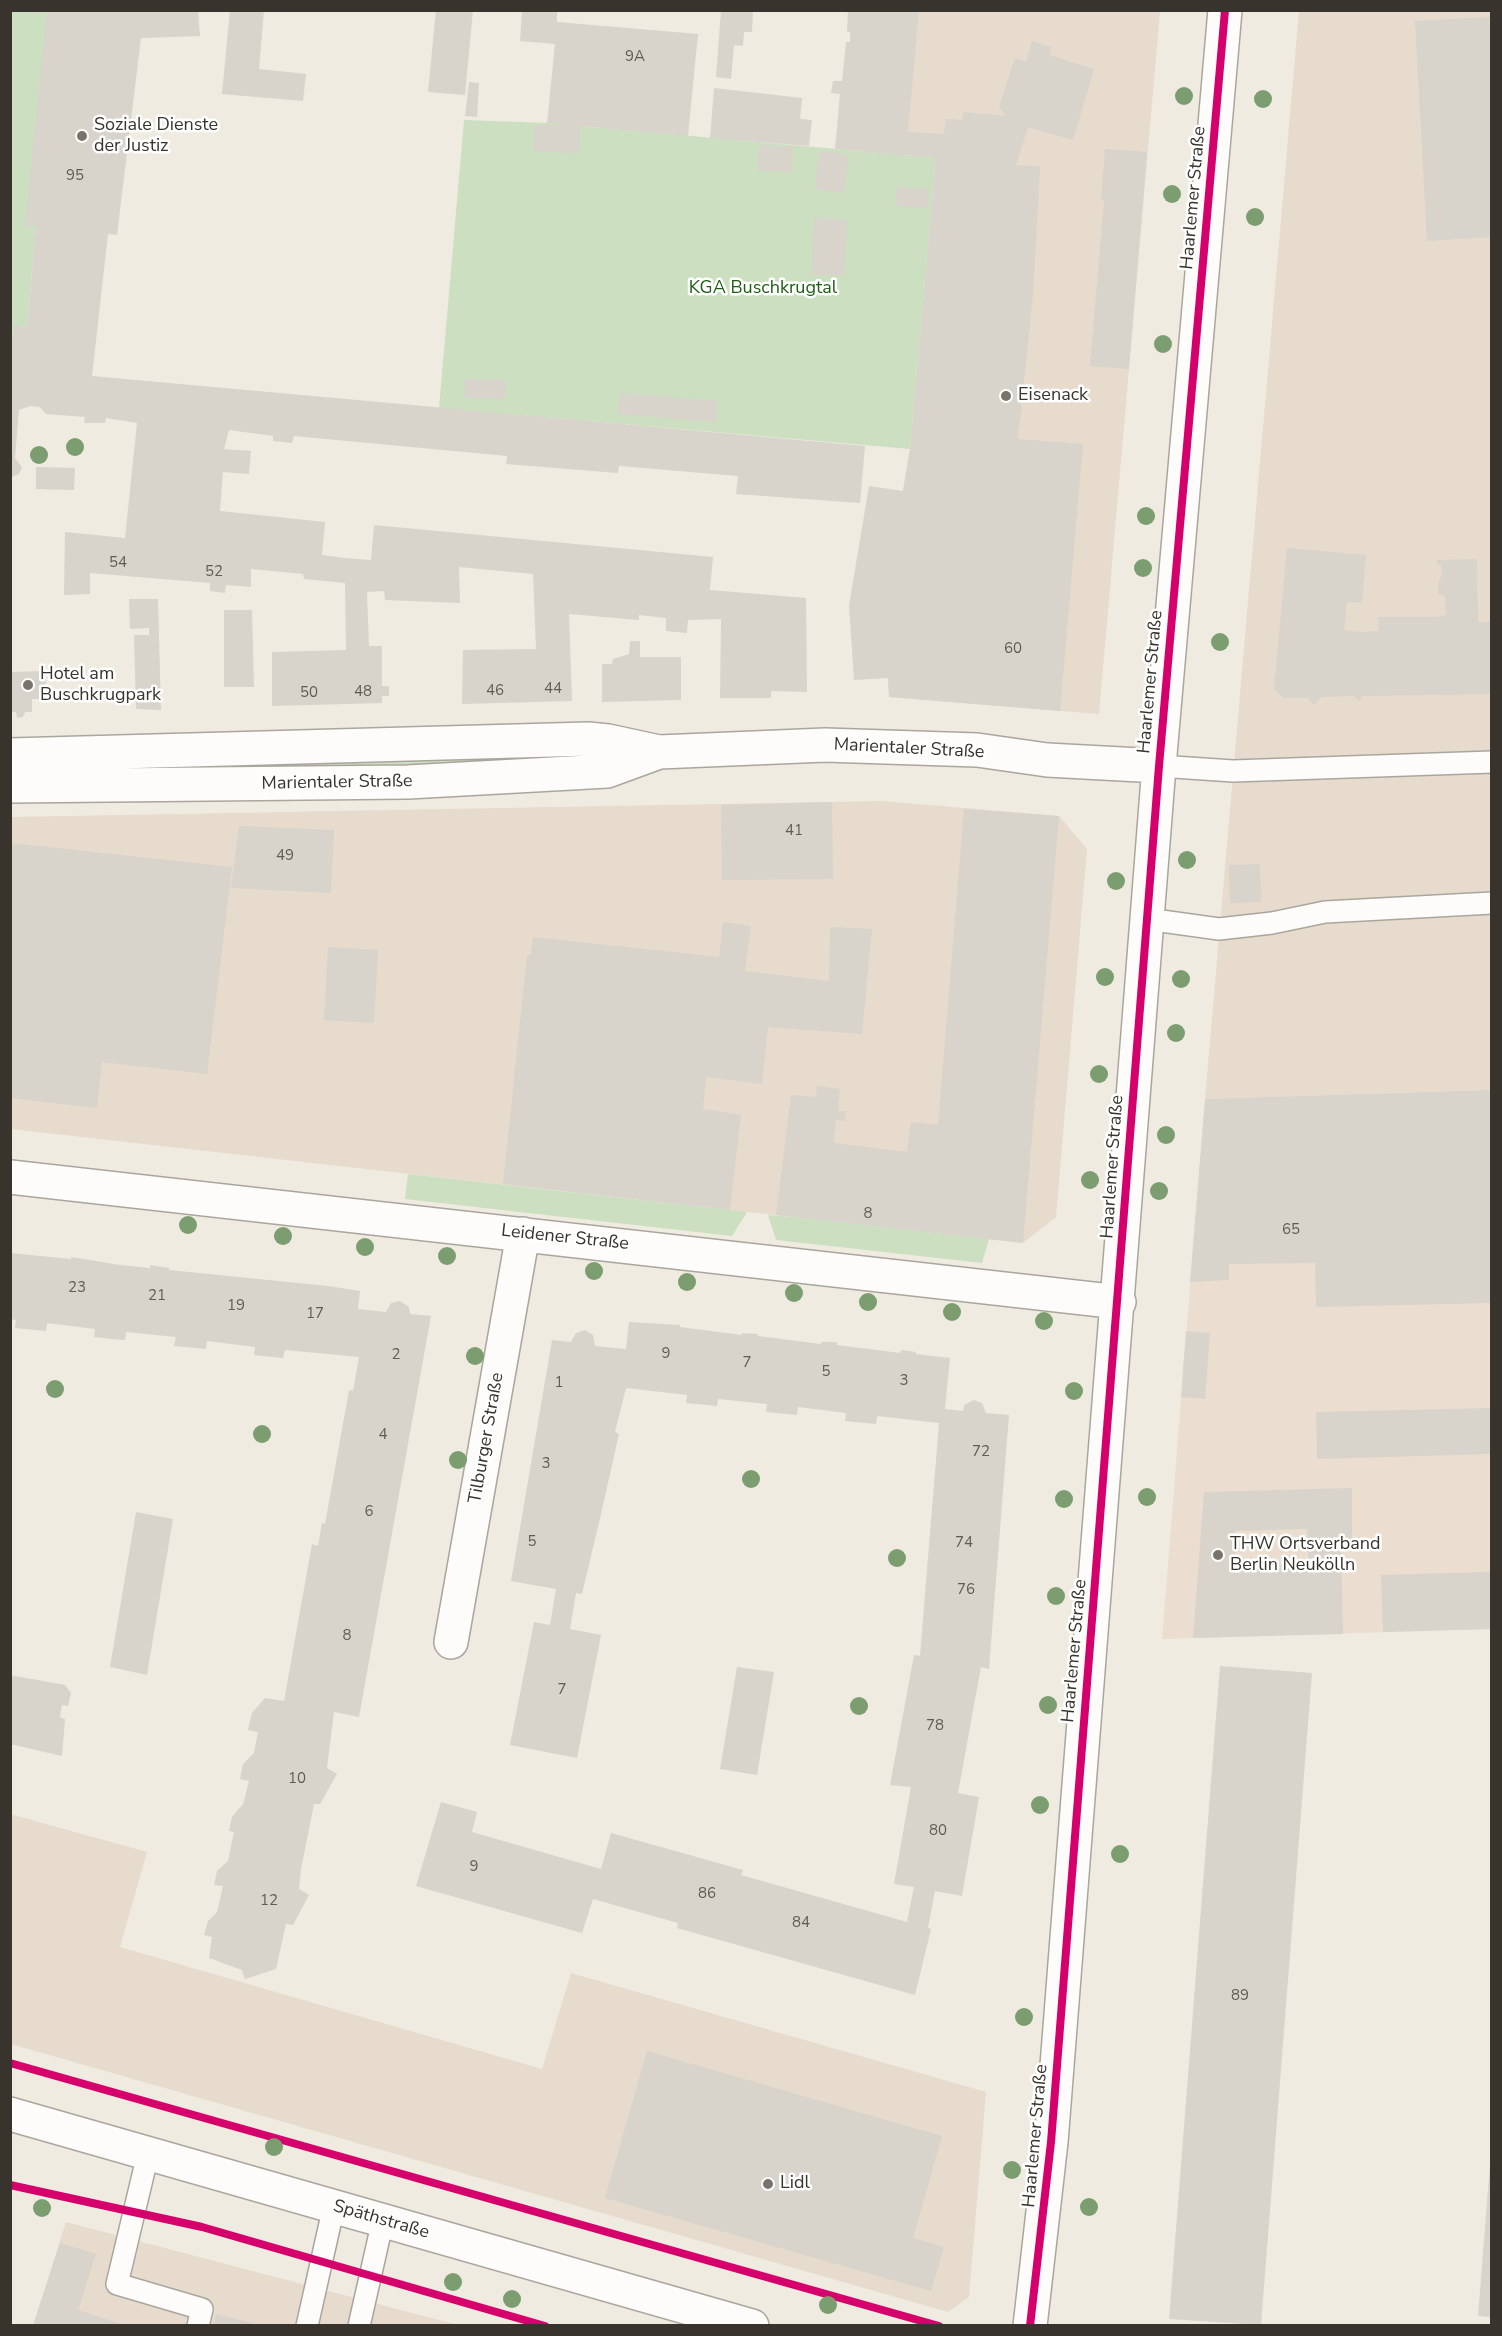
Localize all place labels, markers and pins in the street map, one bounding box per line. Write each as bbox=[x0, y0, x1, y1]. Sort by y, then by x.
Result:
place label: Soziale Dienste der Justiz bbox=[94, 115, 218, 158]
marker: Soziale Dienste der Justiz bbox=[75, 129, 89, 143]
place label: Eisenack bbox=[1018, 385, 1088, 407]
marker: Eisenack bbox=[999, 389, 1013, 403]
place label: Hotel am Buschkrugpark bbox=[40, 664, 161, 706]
marker: Hotel am Buschkrugpark bbox=[21, 678, 35, 692]
place label: THW Ortsverband Berlin Neukölln bbox=[1230, 1534, 1380, 1576]
marker: THW Ortsverband Berlin Neukölln bbox=[1211, 1548, 1225, 1562]
place label: Lidl bbox=[780, 2173, 810, 2195]
marker: Lidl bbox=[761, 2177, 775, 2191]

